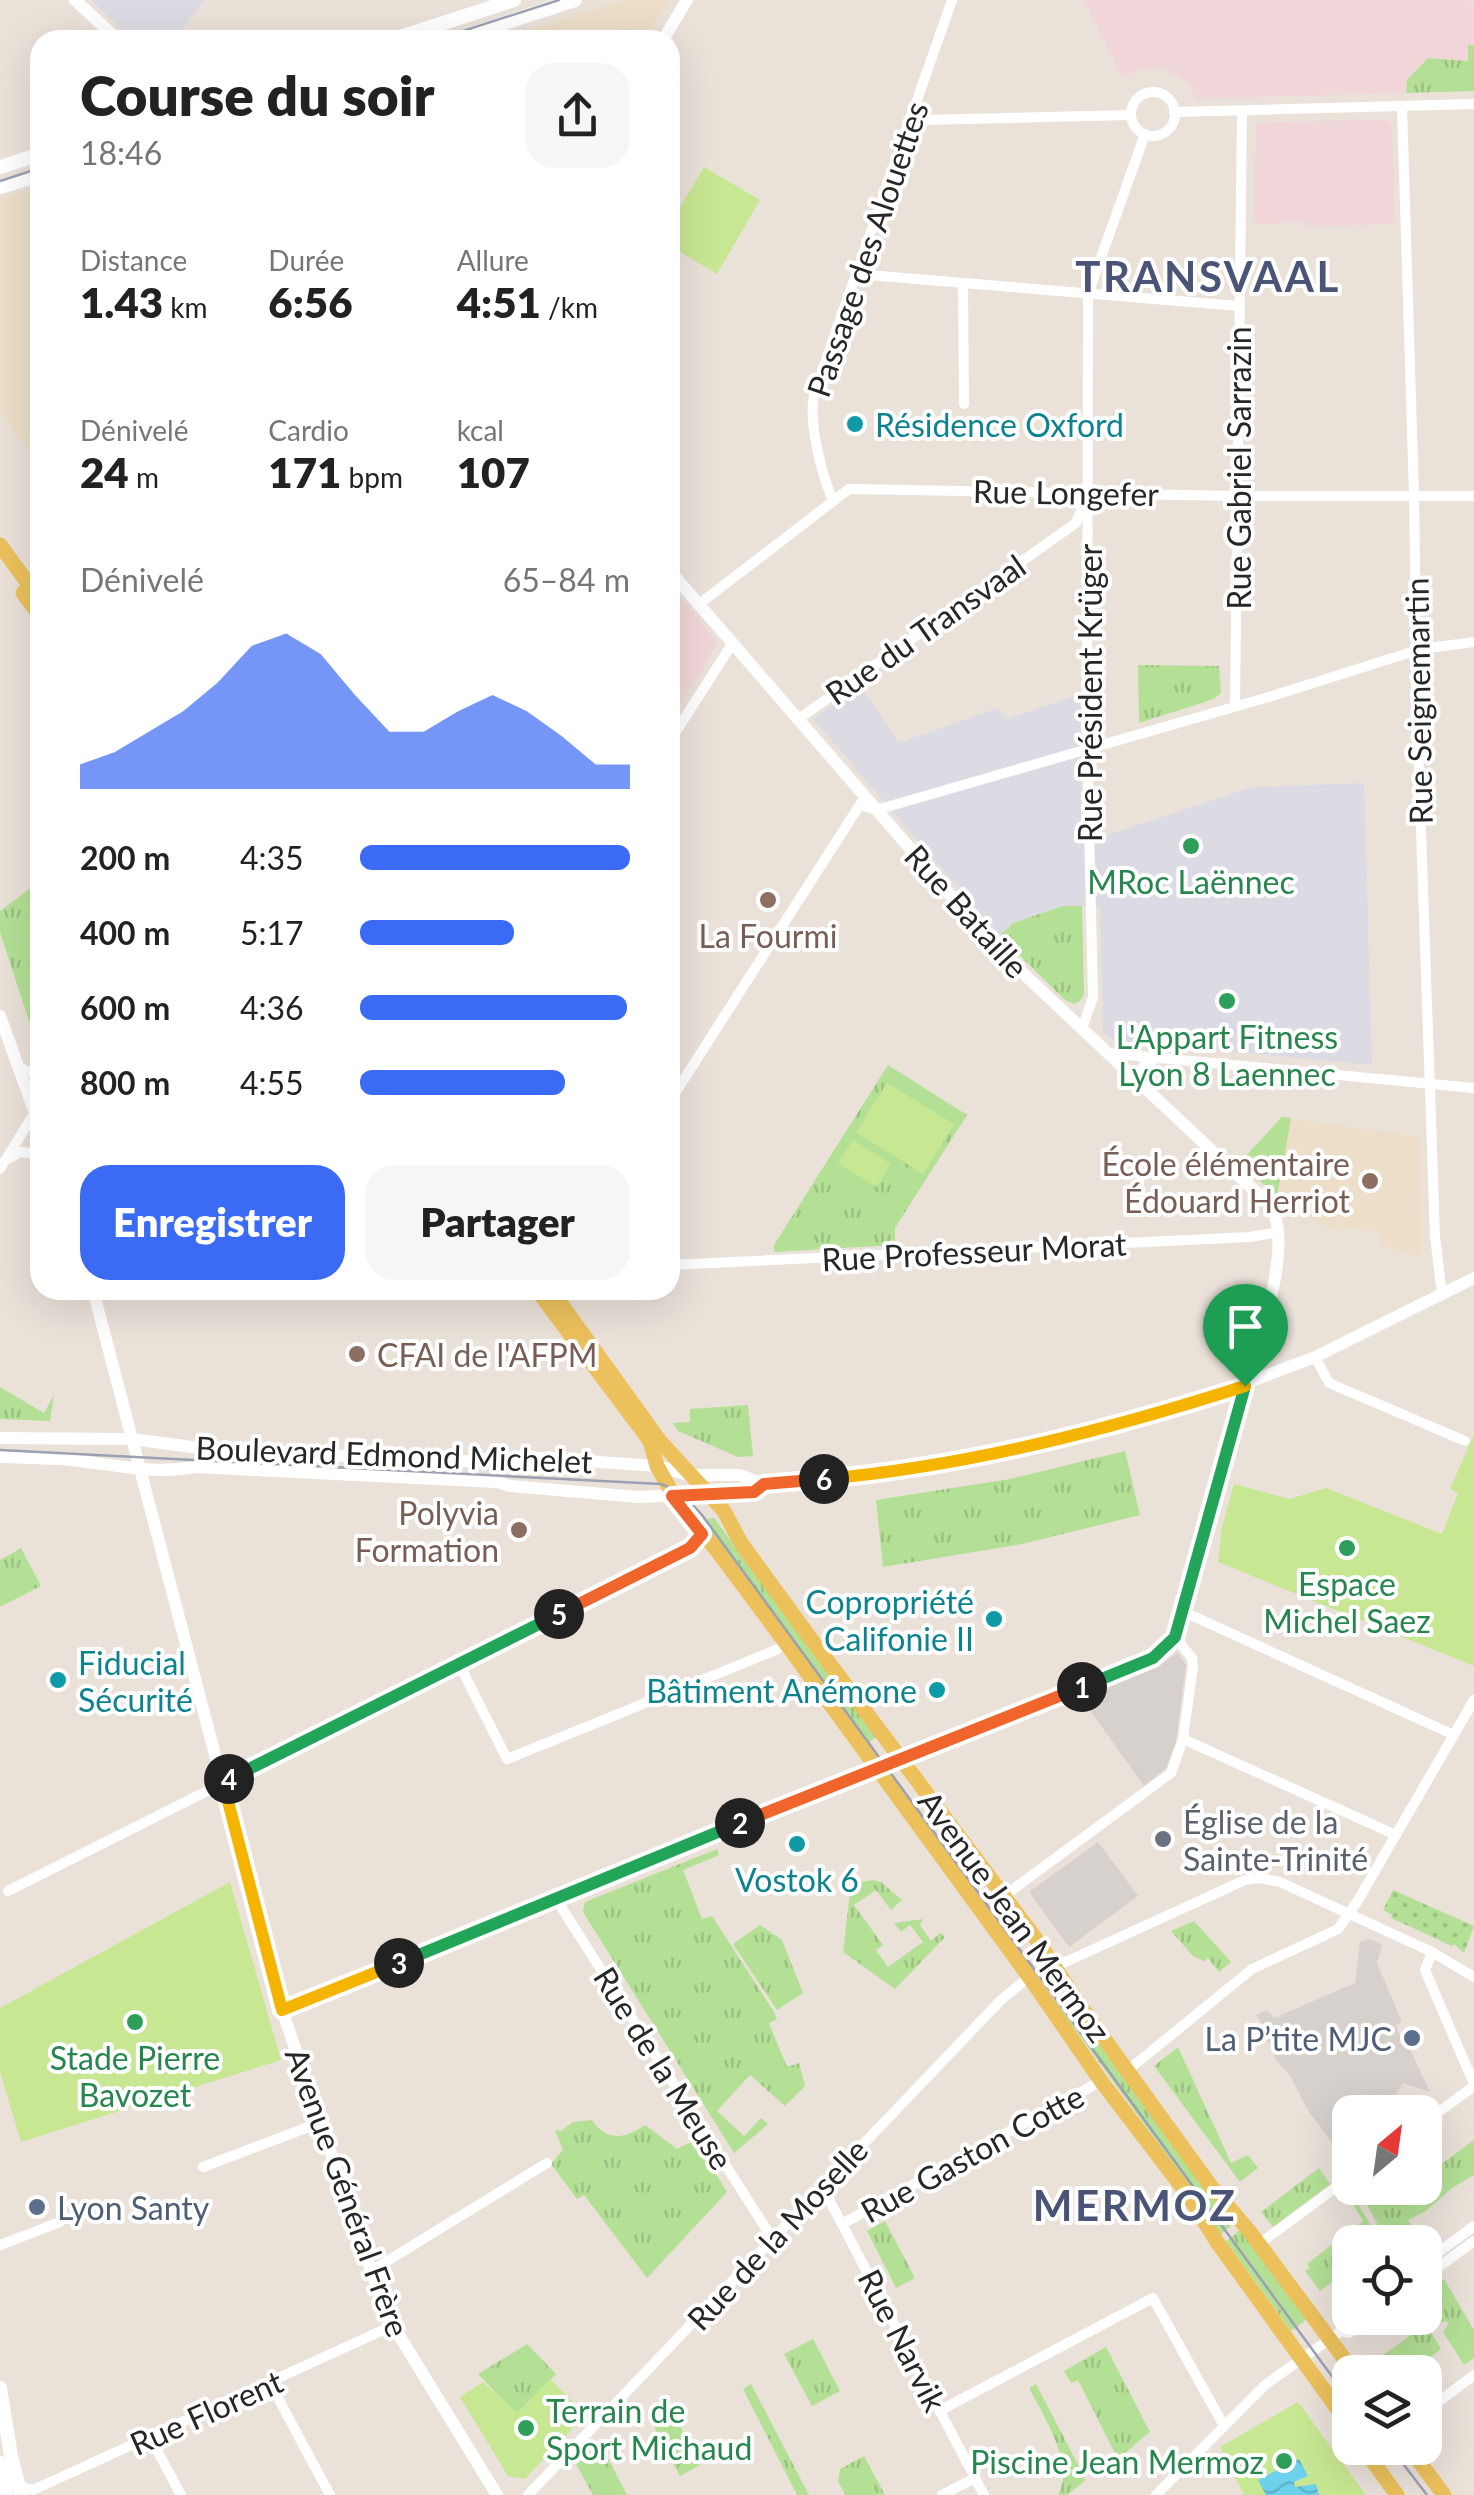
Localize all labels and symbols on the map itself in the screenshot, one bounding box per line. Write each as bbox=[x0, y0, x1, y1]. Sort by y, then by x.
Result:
street label: Passage des Alouettes bbox=[798, 96, 936, 402]
district label: TRANSVAAL bbox=[1075, 251, 1341, 301]
street label: Rue Gabriel Sarrazin bbox=[1219, 326, 1258, 610]
place label: Résidence Oxford bbox=[875, 405, 1124, 444]
marker: Résidence Oxford bbox=[844, 413, 866, 435]
street label: Rue Longefer bbox=[973, 471, 1160, 513]
street label: Rue Président Krüger bbox=[1070, 543, 1109, 842]
street label: Rue du Transvaal bbox=[818, 546, 1032, 712]
street label: Rue Seignemartin bbox=[1396, 577, 1440, 825]
marker: MRoc Laënnec bbox=[1180, 835, 1202, 857]
street label: Rue Bataille bbox=[897, 836, 1037, 986]
place label: MRoc Laënnec bbox=[1087, 862, 1295, 901]
marker: La Fourmi bbox=[757, 889, 779, 911]
place label: La Fourmi bbox=[699, 916, 837, 955]
marker: L'Appart Fitness Lyon 8 Laennec bbox=[1216, 990, 1238, 1012]
place label: L'Appart Fitness Lyon 8 Laennec bbox=[1116, 1017, 1338, 1093]
place label: École élémentaire Édouard Herriot bbox=[1101, 1144, 1351, 1220]
marker: École élémentaire Édouard Herriot bbox=[1359, 1170, 1381, 1192]
street label: Rue Professeur Morat bbox=[821, 1224, 1128, 1278]
pin bbox=[1203, 1284, 1288, 1387]
place label: CFAI de l'AFPM bbox=[377, 1335, 597, 1374]
marker: CFAI de l'AFPM bbox=[346, 1343, 368, 1365]
street label: Boulevard Edmond Michelet bbox=[195, 1428, 594, 1480]
pin: 6 bbox=[799, 1454, 849, 1504]
place label: Polyvia Formation bbox=[355, 1493, 499, 1569]
marker: Polyvia Formation bbox=[508, 1519, 530, 1541]
marker: Espace Michel Saez bbox=[1336, 1537, 1358, 1559]
place label: Espace Michel Saez bbox=[1263, 1564, 1431, 1640]
place label: Copropriété Califonie II bbox=[805, 1582, 974, 1658]
pin: 5 bbox=[534, 1589, 584, 1639]
marker: Copropriété Califonie II bbox=[983, 1608, 1005, 1630]
place label: Fiducial Sécurité bbox=[78, 1643, 193, 1719]
pin: 1 bbox=[1057, 1662, 1107, 1712]
marker: Fiducial Sécurité bbox=[47, 1669, 69, 1691]
place label: Bâtiment Anémone bbox=[646, 1671, 917, 1710]
marker: Bâtiment Anémone bbox=[926, 1679, 948, 1701]
pin: 4 bbox=[204, 1754, 254, 1804]
street label: Avenue Jean Mermoz bbox=[911, 1783, 1119, 2049]
pin: 2 bbox=[715, 1798, 765, 1848]
place label: Église de la Sainte-Trinité bbox=[1183, 1802, 1368, 1878]
marker: Église de la Sainte-Trinité bbox=[1152, 1828, 1174, 1850]
marker: Vostok 6 bbox=[786, 1833, 808, 1855]
place label: Vostok 6 bbox=[735, 1860, 859, 1899]
pin: 3 bbox=[374, 1938, 424, 1988]
street label: Rue de la Meuse bbox=[586, 1959, 742, 2177]
marker: Stade Pierre Bavozet bbox=[124, 2011, 146, 2033]
place label: La P’tite MJC bbox=[1205, 2019, 1392, 2058]
marker: La P’tite MJC bbox=[1401, 2027, 1423, 2049]
place label: Stade Pierre Bavozet bbox=[50, 2038, 220, 2114]
street label: Avenue Général Frère bbox=[278, 2042, 418, 2342]
street label: Rue Gaston Cotte bbox=[854, 2076, 1090, 2230]
north arrow bbox=[1332, 2095, 1442, 2205]
street label: Rue de la Moselle bbox=[678, 2130, 876, 2338]
district label: MERMOZ bbox=[1033, 2180, 1237, 2230]
place label: Lyon Santy bbox=[57, 2188, 210, 2227]
marker: Lyon Santy bbox=[26, 2196, 48, 2218]
street label: Rue Narvik bbox=[851, 2262, 956, 2418]
street label: Rue Florent bbox=[124, 2361, 289, 2463]
place label: Terrain de Sport Michaud bbox=[546, 2391, 752, 2467]
marker: Terrain de Sport Michaud bbox=[515, 2417, 537, 2439]
place label: Piscine Jean Mermoz bbox=[970, 2442, 1264, 2481]
marker: Piscine Jean Mermoz bbox=[1273, 2450, 1295, 2472]

